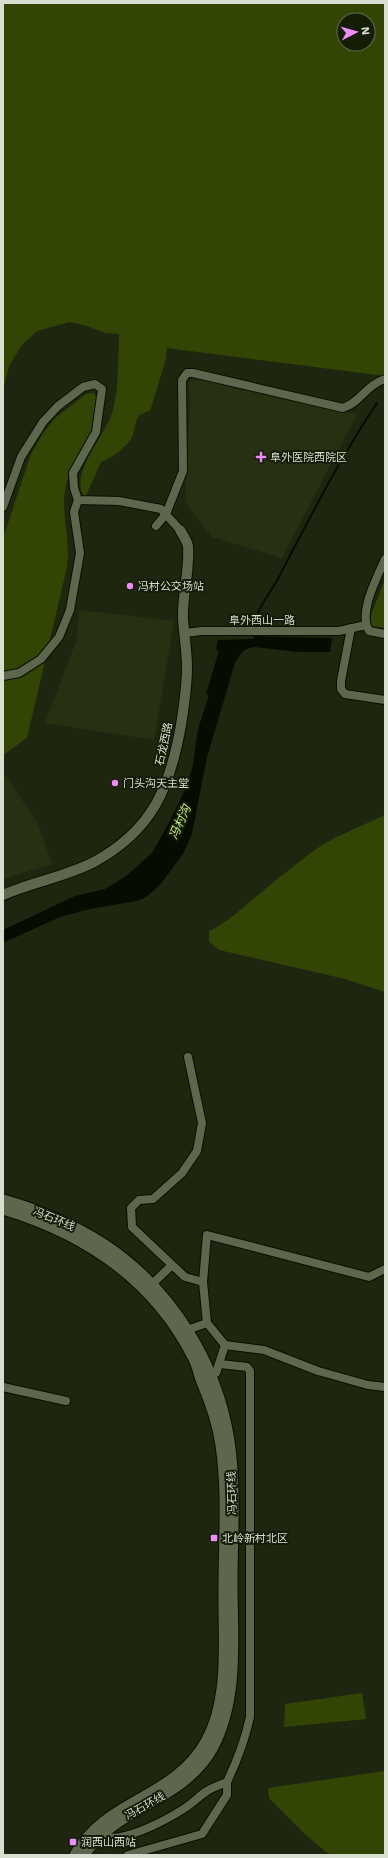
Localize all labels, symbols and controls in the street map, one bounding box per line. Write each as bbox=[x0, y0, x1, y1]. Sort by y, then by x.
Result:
north arrow bbox=[336, 12, 376, 52]
text: N bbox=[359, 26, 372, 36]
marker: 阜外医院西院区 bbox=[255, 451, 267, 463]
place label: 阜外医院西院区 bbox=[270, 451, 347, 464]
place label: 冯村公交场站 bbox=[138, 580, 204, 593]
marker: 冯村公交场站 bbox=[125, 581, 135, 591]
street label: 阜外西山一路 bbox=[229, 614, 295, 627]
street label: 石龙西路 bbox=[153, 721, 175, 767]
place label: 门头沟天主堂 bbox=[123, 777, 189, 790]
marker: 门头沟天主堂 bbox=[110, 778, 120, 788]
water label: 冯村沟 bbox=[166, 801, 195, 841]
street label: 冯石环线 bbox=[31, 1204, 77, 1234]
street label: 冯石环线 bbox=[225, 1471, 239, 1515]
place label: 北岭新村北区 bbox=[222, 1532, 288, 1545]
marker: 北岭新村北区 bbox=[209, 1533, 219, 1543]
street label: 冯石环线 bbox=[123, 1790, 167, 1822]
place label: 润西山西站 bbox=[81, 1836, 136, 1849]
marker: 润西山西站 bbox=[68, 1837, 78, 1847]

